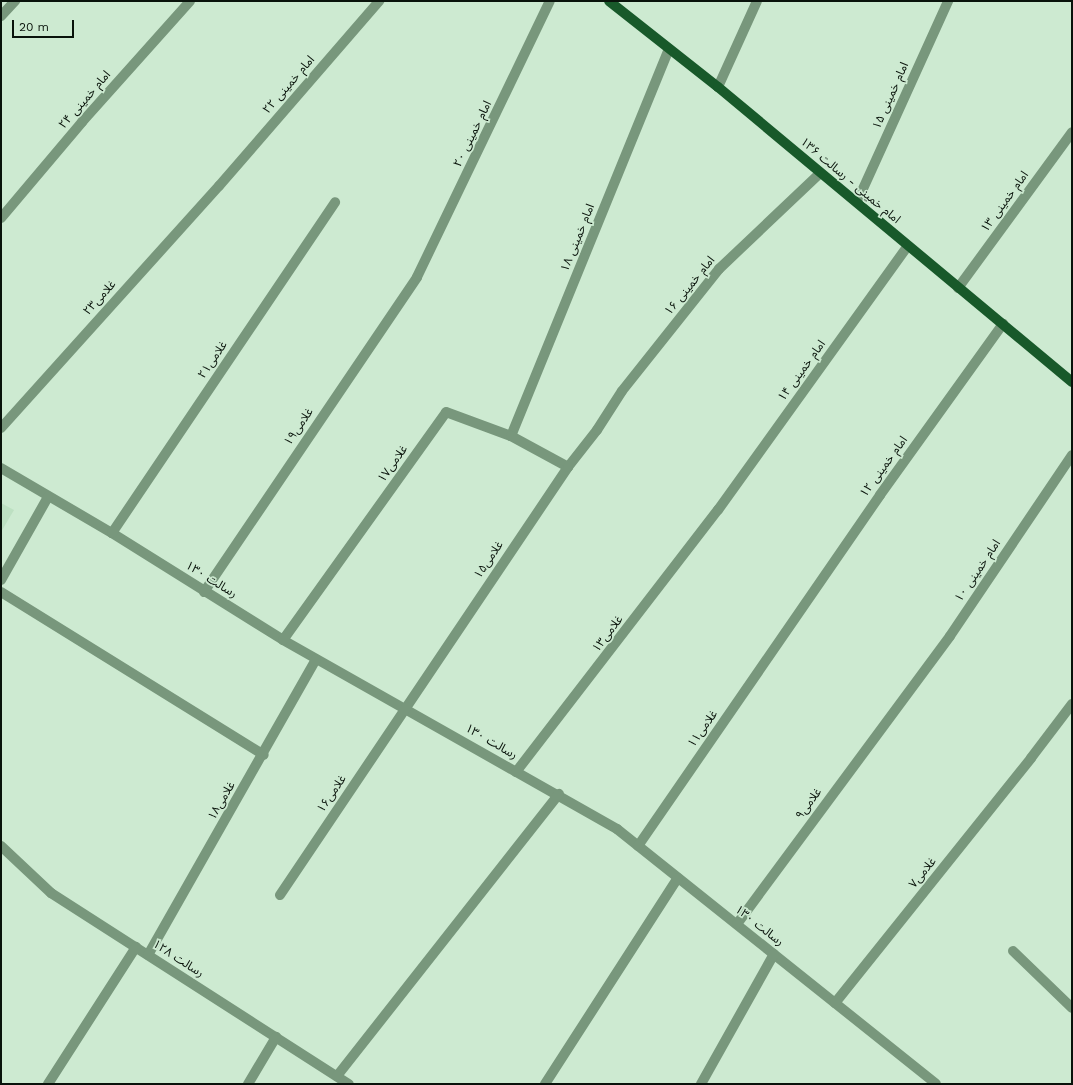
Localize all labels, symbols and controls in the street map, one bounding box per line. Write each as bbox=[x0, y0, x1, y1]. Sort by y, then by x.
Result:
scale bar bbox=[14, 12, 76, 38]
text: 20 m bbox=[19, 20, 49, 34]
street label: امام خمینی ۲۲ bbox=[260, 53, 318, 117]
street label: امام خمینی ۱۵ bbox=[870, 60, 912, 132]
street label: امام خمینی ۲۴ bbox=[56, 68, 114, 132]
street label: امام خمینی ۲۰ bbox=[451, 99, 495, 169]
street label: امام خمینی - رسالت ۱۳۶ bbox=[797, 135, 903, 227]
street label: امام خمینی ۱۳ bbox=[978, 169, 1032, 235]
street label: امام خمینی ۱۸ bbox=[558, 202, 598, 274]
street label: امام خمینی ۱۶ bbox=[662, 254, 718, 318]
street label: غلامی۲۳ bbox=[81, 278, 119, 318]
street label: امام خمینی ۱۴ bbox=[775, 338, 829, 404]
street label: غلامی۲۱ bbox=[195, 339, 231, 381]
street label: غلامی۱۹ bbox=[281, 406, 317, 448]
street label: امام خمینی ۱۲ bbox=[857, 434, 911, 500]
street label: غلامی۱۷ bbox=[375, 443, 411, 485]
street label: امام خمینی ۱۰ bbox=[952, 537, 1004, 605]
street label: غلامی۱۵ bbox=[471, 539, 507, 581]
street label: رسالت ۱۳۰ bbox=[183, 559, 239, 601]
street label: غلامی۱۳ bbox=[590, 613, 626, 655]
street label: غلامی۱۱ bbox=[685, 708, 721, 750]
street label: رسالت ۱۳۰ bbox=[462, 721, 520, 763]
street label: غلامی۱۶ bbox=[314, 773, 350, 815]
street label: غلامی۱۸ bbox=[205, 779, 239, 823]
street label: غلامی۹ bbox=[793, 786, 825, 822]
street label: غلامی۷ bbox=[906, 855, 940, 891]
street label: رسالت ۱۳۰ bbox=[732, 903, 786, 949]
street label: رسالت ۱۲۸ bbox=[150, 937, 206, 981]

